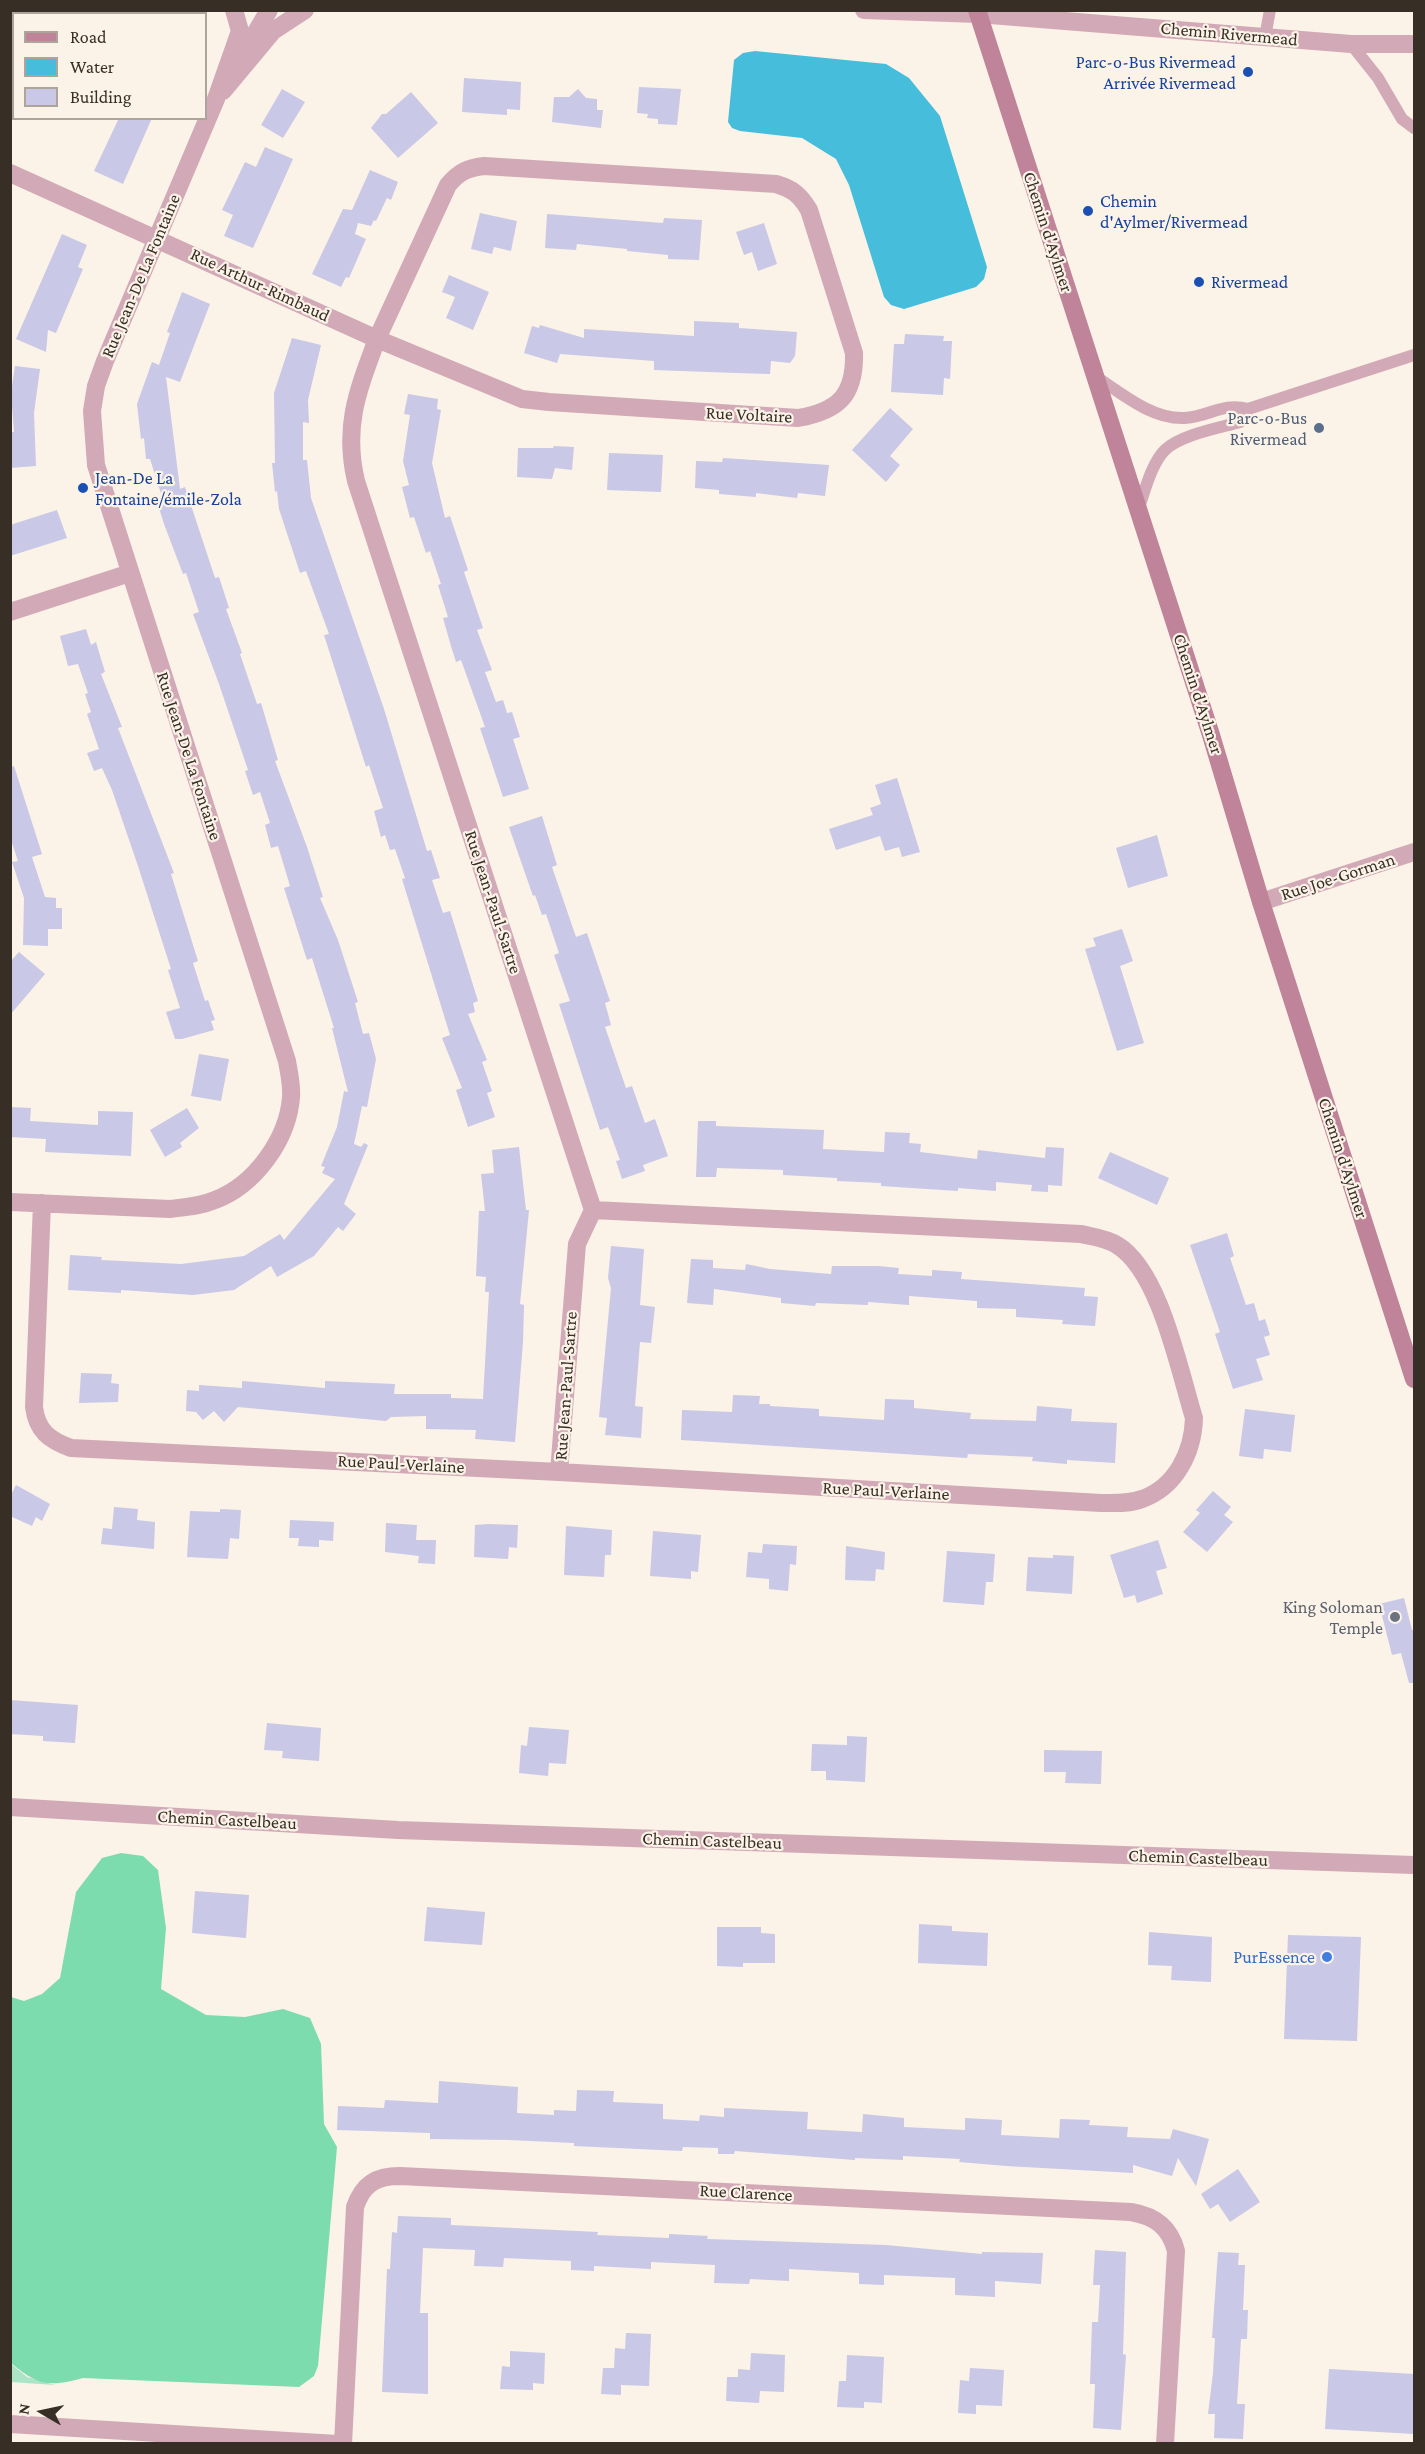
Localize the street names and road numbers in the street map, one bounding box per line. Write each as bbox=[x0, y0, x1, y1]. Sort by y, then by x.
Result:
street label: Chemin Rivermead bbox=[1159, 17, 1299, 51]
street label: Chemin d'Aylmer bbox=[1018, 169, 1078, 295]
street label: Rue Jean-De La Fontaine bbox=[97, 191, 185, 361]
street label: Rue Arthur-Rimbaud bbox=[187, 243, 333, 327]
street label: Rue Voltaire bbox=[705, 402, 793, 428]
street label: Chemin d'Aylmer bbox=[1168, 631, 1228, 757]
street label: Rue Jean-De La Fontaine bbox=[152, 669, 226, 843]
street label: Rue Jean-Paul-Sartre bbox=[460, 828, 526, 976]
street label: Rue Joe-Gorman bbox=[1278, 848, 1398, 906]
street label: Chemin d'Aylmer bbox=[1313, 1095, 1373, 1221]
street label: Rue Jean-Paul-Sartre bbox=[550, 1311, 582, 1461]
street label: Rue Paul-Verlaine bbox=[337, 1450, 465, 1478]
street label: Rue Paul-Verlaine bbox=[822, 1477, 950, 1505]
street label: Chemin Castelbeau bbox=[157, 1806, 297, 1834]
street label: Chemin Castelbeau bbox=[642, 1828, 782, 1854]
street label: Chemin Castelbeau bbox=[1128, 1845, 1268, 1871]
street label: Rue Clarence bbox=[699, 2180, 793, 2206]

